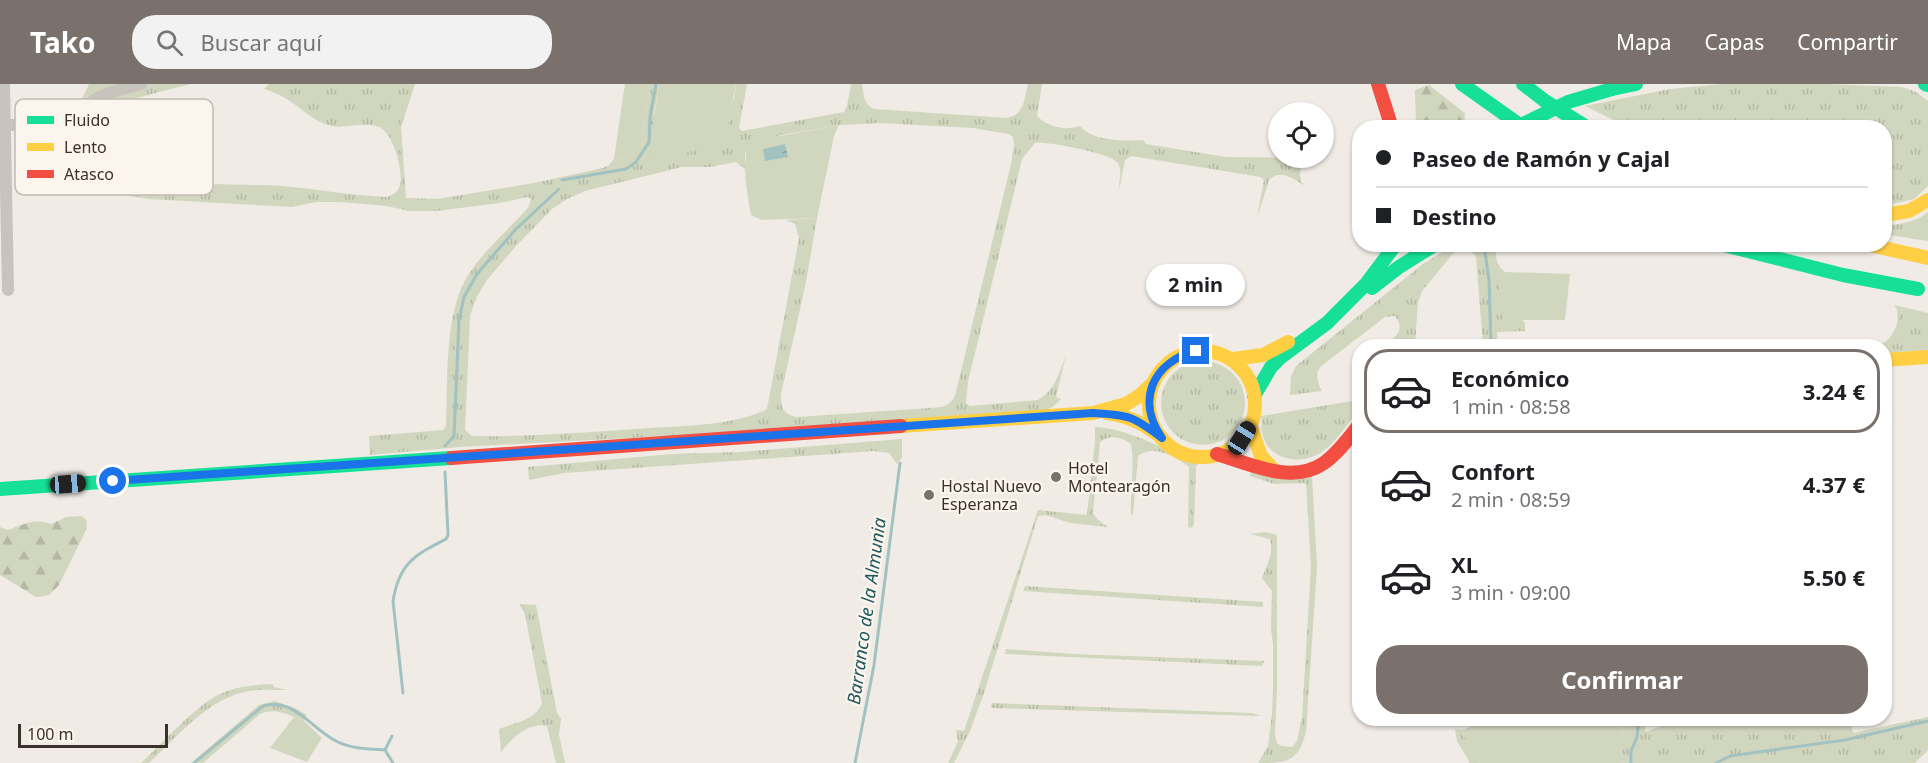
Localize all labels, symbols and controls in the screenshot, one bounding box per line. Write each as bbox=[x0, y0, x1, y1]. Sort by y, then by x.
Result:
search box bbox=[132, 15, 552, 69]
text: Tako bbox=[30, 23, 96, 61]
icon: search bbox=[153, 26, 186, 59]
text: Buscar aquí bbox=[201, 27, 322, 57]
text: Mapa bbox=[1616, 28, 1672, 56]
text: Capas bbox=[1705, 28, 1764, 56]
text: Compartir bbox=[1797, 28, 1898, 56]
legend bbox=[15, 99, 213, 195]
map controls bbox=[1268, 102, 1334, 168]
button: locate bbox=[1268, 102, 1334, 168]
text: Fluido bbox=[64, 109, 110, 131]
text: Lento bbox=[64, 136, 107, 158]
text: Paseo de Ramón y Cajal bbox=[1412, 143, 1670, 173]
text: Atasco bbox=[64, 163, 114, 185]
text: Destino bbox=[1412, 201, 1496, 231]
callout: 2 min bbox=[1146, 264, 1246, 306]
text: 2 min bbox=[1168, 271, 1223, 298]
route end bbox=[1182, 337, 1209, 364]
text: Económico bbox=[1451, 363, 1570, 393]
icon: car bbox=[1379, 364, 1433, 418]
text: 3.24 € bbox=[1803, 376, 1865, 406]
text: 1 min · 08:58 bbox=[1451, 393, 1571, 420]
car bbox=[1225, 418, 1259, 458]
text: Confort bbox=[1451, 456, 1535, 486]
place label: Hotel Montearagón bbox=[1068, 457, 1171, 497]
icon: car bbox=[1379, 457, 1433, 511]
route start bbox=[99, 467, 126, 494]
text: 4.37 € bbox=[1803, 469, 1865, 499]
marker: Hotel Montearagón bbox=[1049, 470, 1063, 484]
car bbox=[49, 474, 87, 494]
place label: Hostal Nuevo Esperanza bbox=[941, 475, 1042, 515]
text: 2 min · 08:59 bbox=[1451, 486, 1571, 513]
marker: Hostal Nuevo Esperanza bbox=[922, 488, 936, 502]
water label: Barranco de la Almunia bbox=[841, 516, 891, 706]
text: XL bbox=[1451, 549, 1478, 579]
icon: car bbox=[1379, 550, 1433, 604]
text: 5.50 € bbox=[1803, 562, 1865, 592]
text: 3 min · 09:00 bbox=[1451, 579, 1571, 606]
button: Confirmar bbox=[1376, 645, 1868, 714]
scale bar bbox=[18, 721, 168, 748]
text: 100 m bbox=[27, 723, 74, 745]

